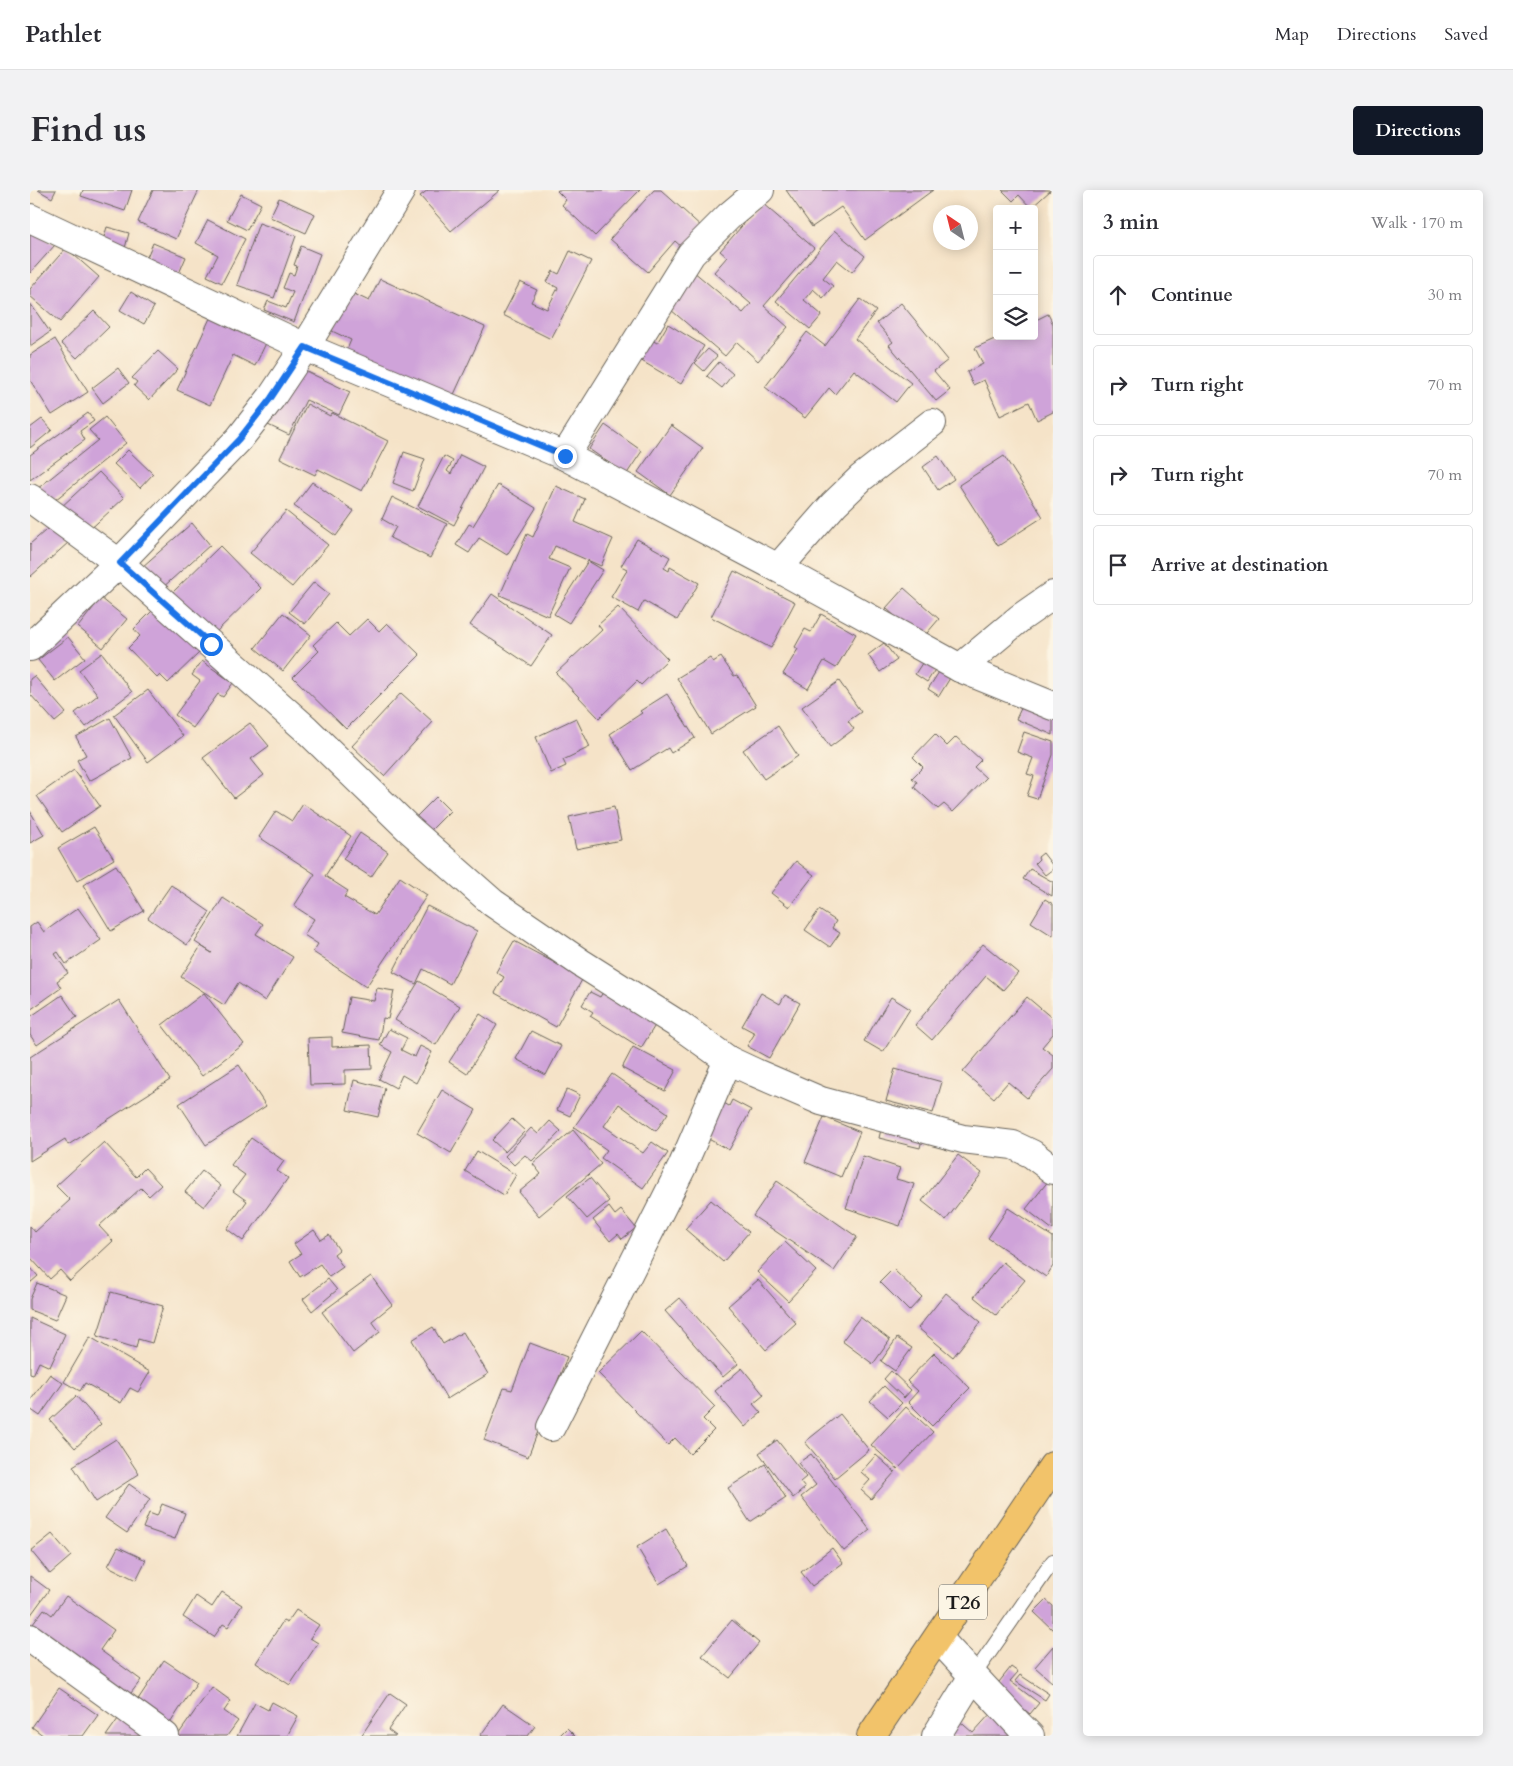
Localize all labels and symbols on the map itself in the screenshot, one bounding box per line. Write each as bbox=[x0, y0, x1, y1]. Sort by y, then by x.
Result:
north arrow bbox=[933, 205, 978, 250]
route end bbox=[554, 445, 577, 468]
route start bbox=[200, 633, 223, 656]
road number: T26 bbox=[939, 1584, 987, 1620]

